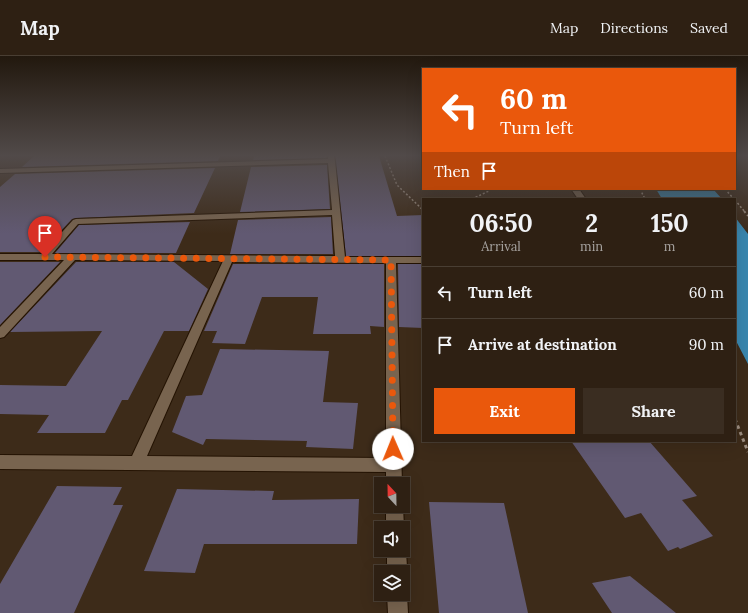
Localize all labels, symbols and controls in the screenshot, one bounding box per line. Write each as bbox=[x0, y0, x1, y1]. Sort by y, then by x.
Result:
text: Map bbox=[20, 16, 60, 40]
text: Map bbox=[550, 19, 578, 37]
text: Directions bbox=[600, 19, 668, 37]
text: Saved bbox=[690, 19, 728, 37]
text: 60 m bbox=[500, 81, 567, 117]
icon: left bbox=[434, 84, 486, 136]
text: Turn left bbox=[500, 116, 573, 139]
icon: arrive bbox=[478, 160, 500, 182]
text: Then bbox=[434, 162, 470, 181]
text: 06:50 bbox=[469, 208, 533, 239]
text: 2 bbox=[585, 208, 598, 239]
text: 150 bbox=[651, 208, 689, 239]
pin bbox=[28, 216, 62, 257]
icon: arrive bbox=[34, 222, 56, 244]
text: Arrival bbox=[481, 238, 521, 255]
text: min bbox=[580, 238, 603, 255]
text: m bbox=[664, 238, 675, 255]
icon: left bbox=[434, 282, 456, 304]
text: Turn left bbox=[468, 283, 532, 302]
text: 60 m bbox=[689, 283, 724, 302]
icon: arrive bbox=[434, 334, 456, 356]
text: Arrive at destination bbox=[468, 335, 617, 354]
text: 90 m bbox=[689, 335, 724, 354]
button: Exit bbox=[434, 388, 575, 434]
button: Share bbox=[583, 388, 724, 434]
position arrow bbox=[372, 428, 414, 470]
north arrow bbox=[374, 477, 410, 513]
map controls bbox=[374, 477, 410, 601]
button: sound bbox=[374, 521, 410, 557]
button: layers bbox=[374, 565, 410, 601]

